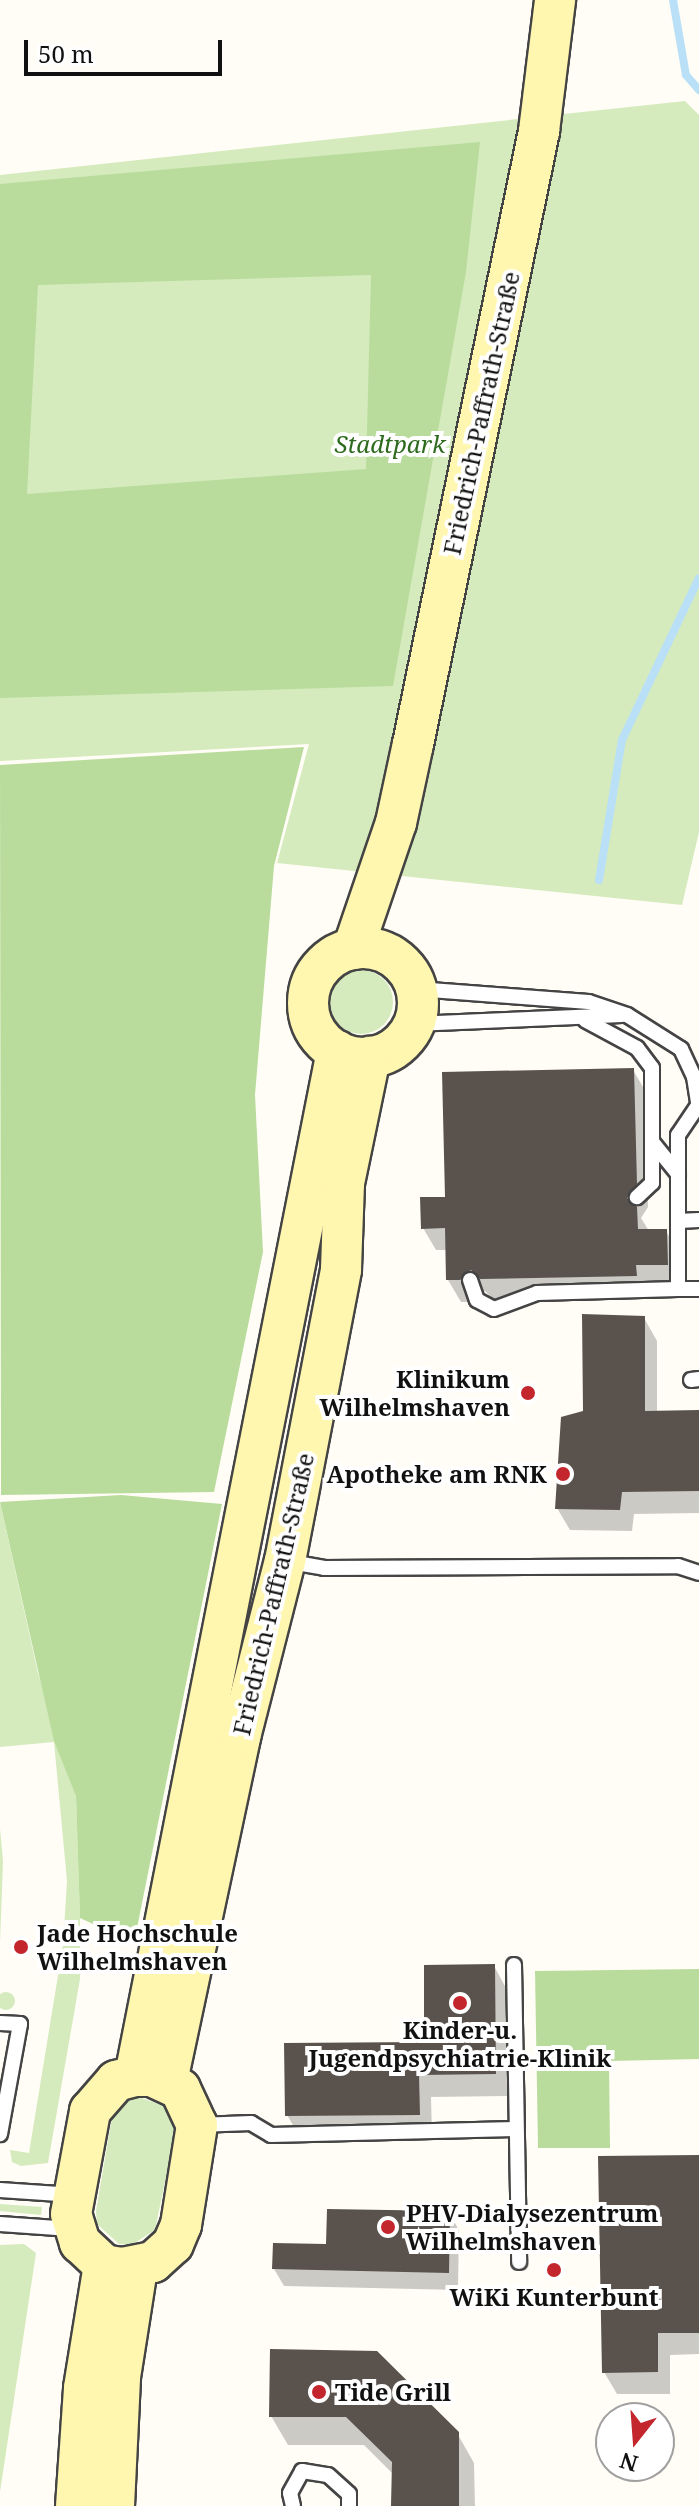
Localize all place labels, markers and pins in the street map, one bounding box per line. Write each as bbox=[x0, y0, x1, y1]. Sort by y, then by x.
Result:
place label: Klinikum Wilhelmshaven bbox=[319, 1365, 510, 1421]
marker: Klinikum Wilhelmshaven bbox=[517, 1382, 539, 1404]
place label: Apotheke am RNK bbox=[327, 1460, 547, 1488]
marker: Apotheke am RNK bbox=[554, 1465, 572, 1483]
place label: Jade Hochschule Wilhelmshaven bbox=[37, 1919, 238, 1975]
marker: Jade Hochschule Wilhelmshaven bbox=[12, 1938, 30, 1956]
marker: Kinder-u. Jugendpsychiatrie-Klinik bbox=[451, 1994, 469, 2012]
place label: Kinder-u. Jugendpsychiatrie-Klinik bbox=[309, 2016, 611, 2072]
place label: PHV-Dialysezentrum Wilhelmshaven bbox=[406, 2199, 658, 2255]
marker: PHV-Dialysezentrum Wilhelmshaven bbox=[377, 2216, 399, 2238]
marker: WiKi Kunterbunt bbox=[545, 2261, 563, 2279]
place label: WiKi Kunterbunt bbox=[450, 2283, 658, 2311]
place label: Tide Grill bbox=[335, 2378, 451, 2406]
marker: Tide Grill bbox=[310, 2383, 328, 2401]

